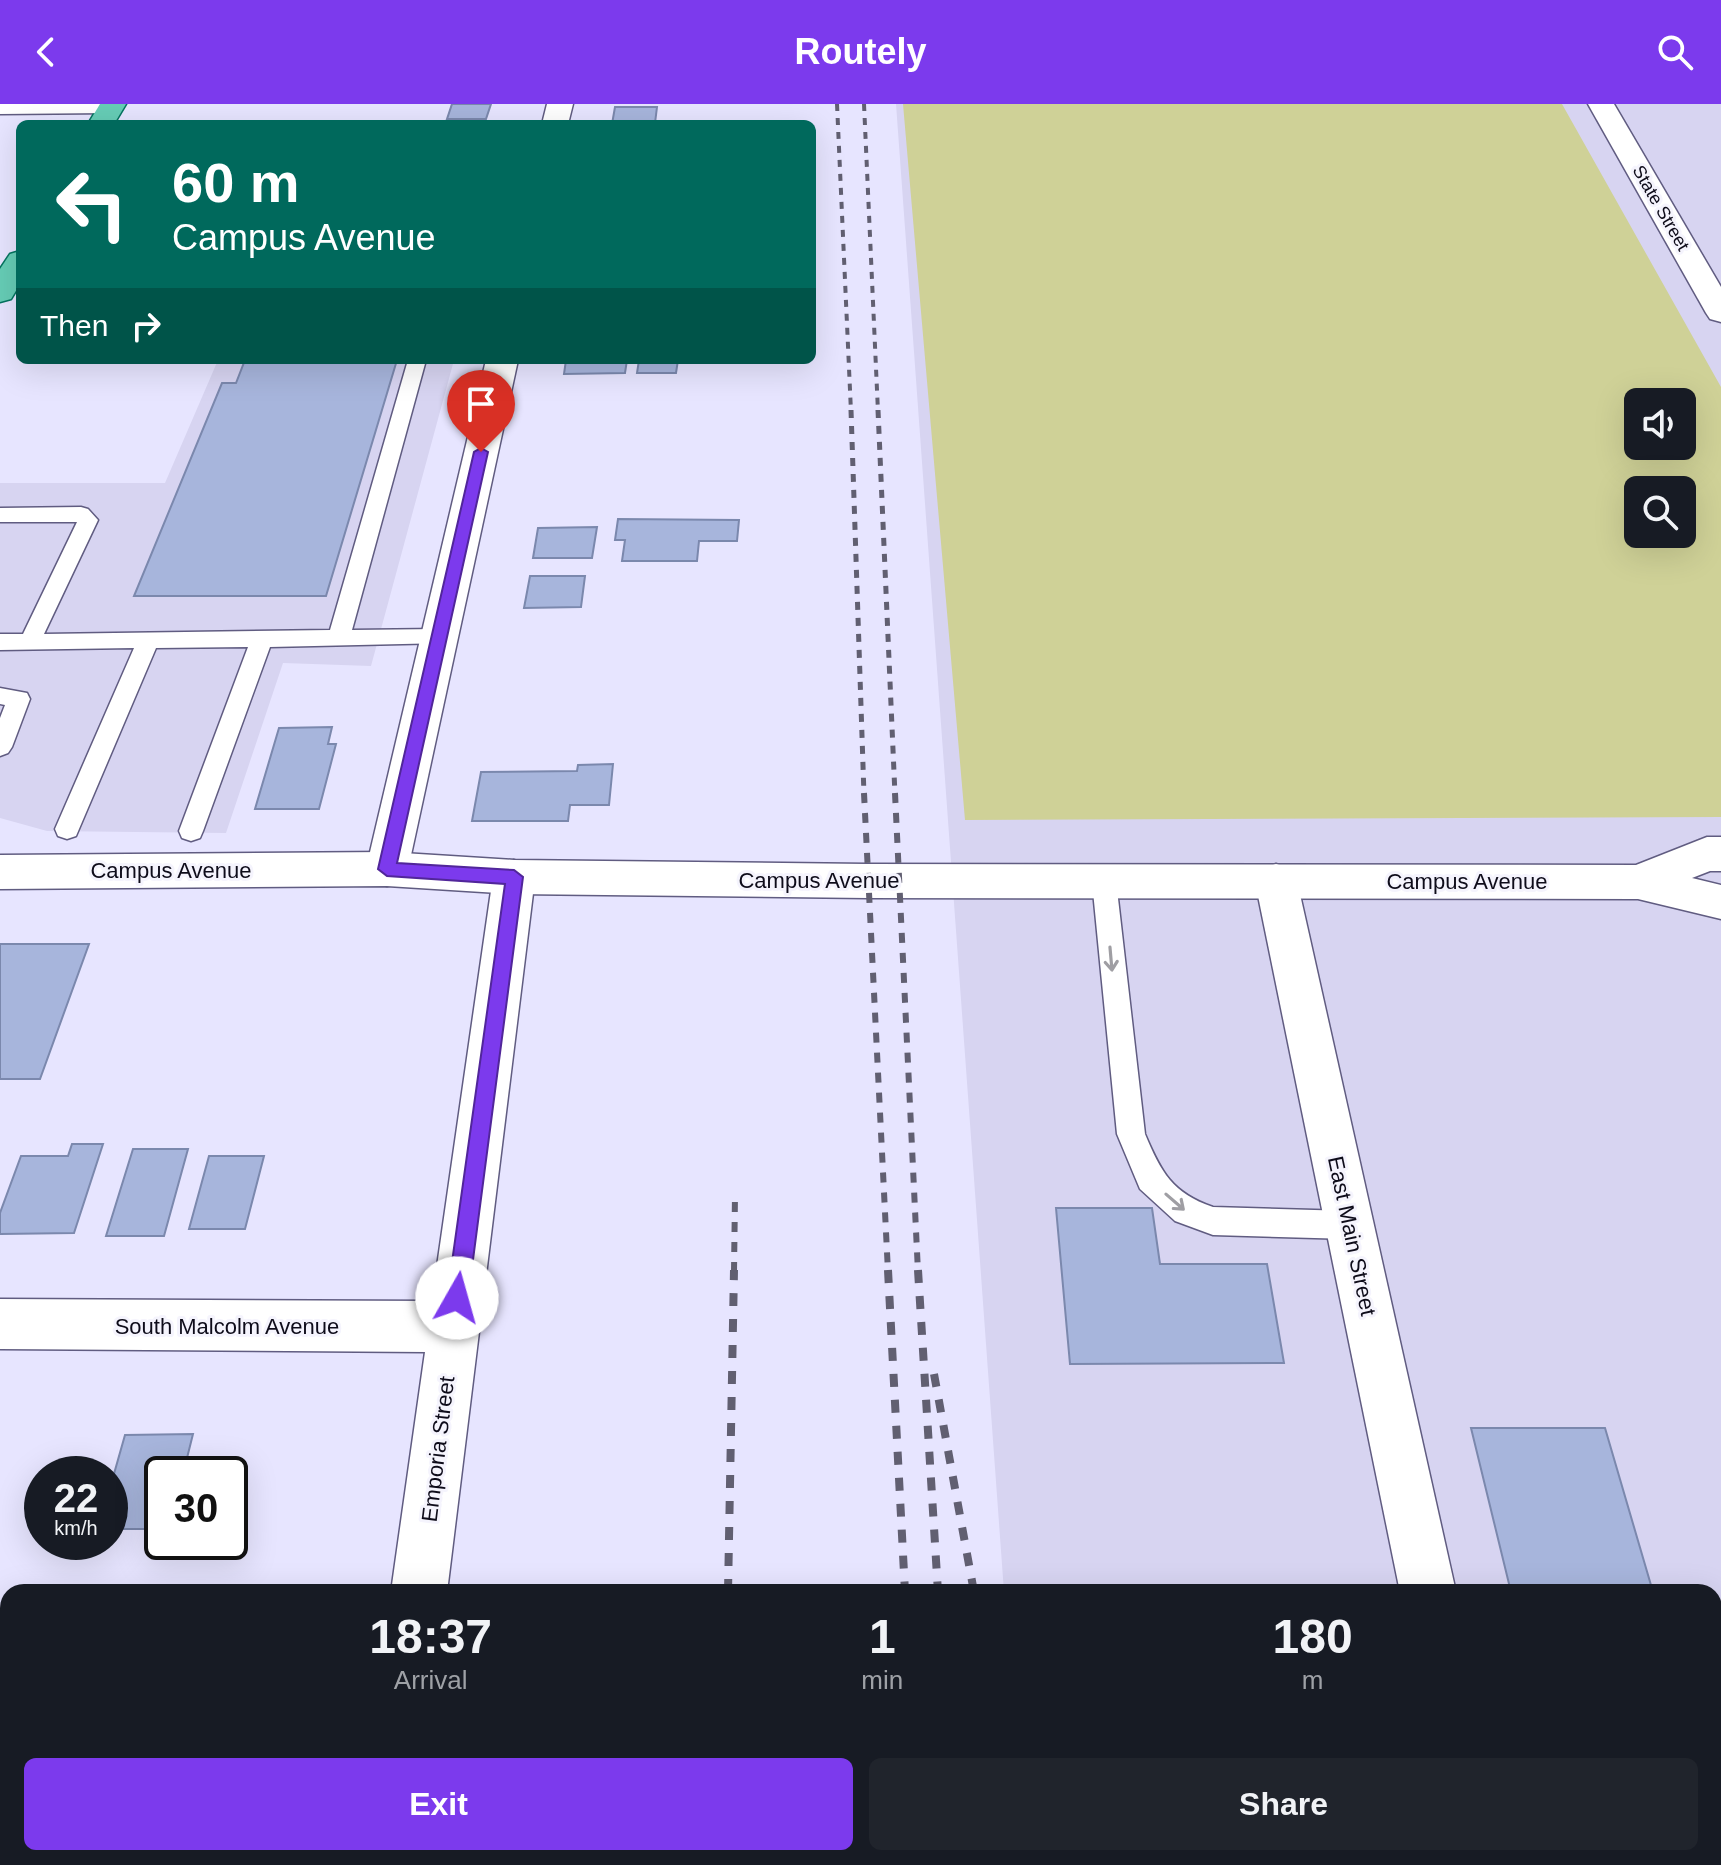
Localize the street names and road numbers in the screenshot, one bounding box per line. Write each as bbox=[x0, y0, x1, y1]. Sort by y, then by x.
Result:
street label: State Street bbox=[1629, 162, 1693, 254]
street label: Campus Avenue bbox=[90, 858, 252, 883]
street label: Campus Avenue bbox=[738, 868, 900, 893]
street label: Campus Avenue bbox=[1386, 869, 1548, 894]
street label: East Main Street bbox=[1323, 1154, 1381, 1318]
street label: South Malcolm Avenue bbox=[115, 1314, 339, 1339]
street label: Emporia Street bbox=[417, 1375, 459, 1523]

